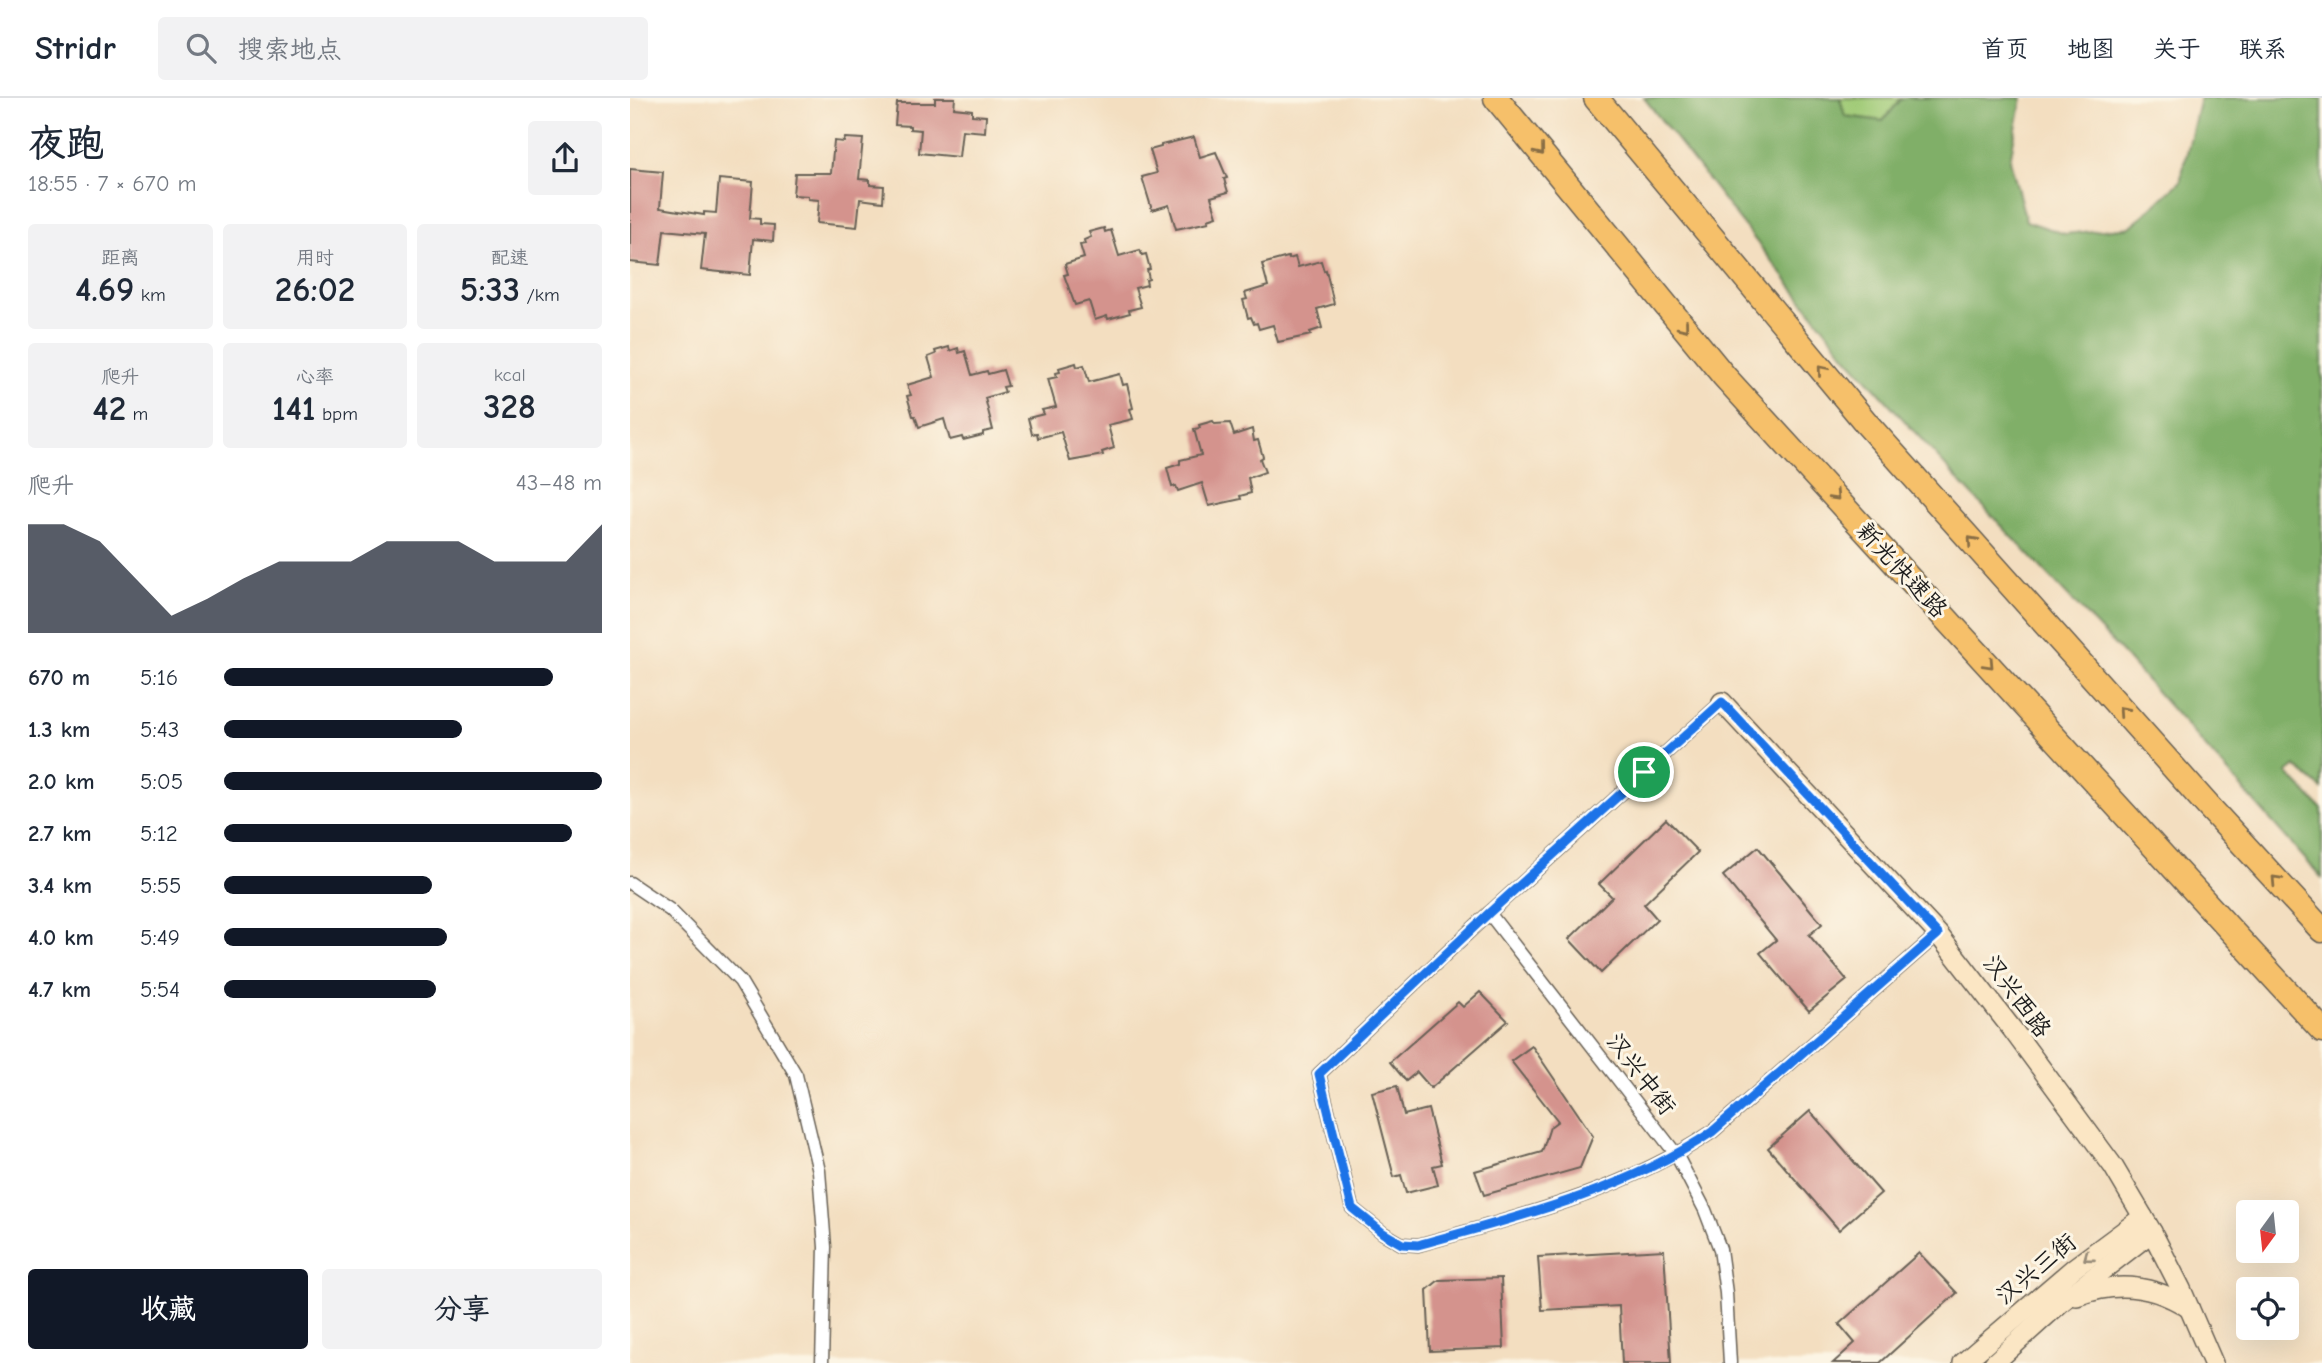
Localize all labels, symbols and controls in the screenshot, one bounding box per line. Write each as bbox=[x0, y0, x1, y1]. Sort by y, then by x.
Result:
search box bbox=[158, 17, 648, 80]
text: Stridr bbox=[35, 29, 116, 67]
icon: search bbox=[182, 29, 220, 67]
text: 搜索地点 bbox=[238, 35, 342, 65]
text: 首页 bbox=[1981, 35, 2029, 63]
text: 地图 bbox=[2067, 35, 2115, 63]
text: 关于 bbox=[2153, 35, 2201, 63]
text: 联系 bbox=[2239, 35, 2287, 63]
button: share bbox=[528, 121, 602, 195]
text: 夜跑 bbox=[28, 122, 104, 166]
one-way arrow bbox=[1531, 143, 1544, 155]
text: 18:55 · 7 × 670 m bbox=[28, 170, 196, 197]
text: 距离 bbox=[101, 247, 139, 269]
text: 用时 bbox=[296, 247, 334, 269]
text: 配速 bbox=[491, 247, 529, 269]
text: 4.69 bbox=[75, 269, 134, 310]
text: 26:02 bbox=[275, 269, 355, 310]
text: 5:33 bbox=[460, 269, 520, 310]
text: km bbox=[134, 284, 166, 306]
text: /km bbox=[520, 284, 560, 306]
one-way arrow bbox=[1676, 318, 1688, 331]
text: kcal bbox=[494, 364, 526, 386]
one-way arrow bbox=[1818, 365, 1830, 378]
text: 爬升 bbox=[101, 366, 139, 388]
text: 心率 bbox=[296, 366, 334, 388]
text: 328 bbox=[483, 386, 536, 427]
text: 42 bbox=[92, 388, 126, 429]
text: 141 bbox=[272, 388, 316, 429]
text: m bbox=[126, 403, 148, 425]
text: bpm bbox=[316, 403, 358, 425]
text: 43–48 m bbox=[516, 469, 602, 496]
text: 爬升 bbox=[28, 472, 74, 499]
one-way arrow bbox=[1827, 488, 1839, 501]
street label: 新光快速路 bbox=[1851, 517, 1953, 623]
one-way arrow bbox=[1967, 536, 1980, 549]
one-way arrow bbox=[1981, 656, 1993, 669]
text: 670 m bbox=[28, 664, 90, 691]
text: 5:16 bbox=[140, 664, 178, 691]
one-way arrow bbox=[2119, 706, 2131, 719]
text: 1.3 km bbox=[28, 716, 90, 743]
text: 5:43 bbox=[140, 716, 179, 743]
pin bbox=[1614, 742, 1674, 802]
icon: arrive bbox=[1625, 753, 1663, 791]
text: 2.0 km bbox=[28, 768, 94, 795]
text: 5:05 bbox=[140, 768, 183, 795]
text: 2.7 km bbox=[28, 820, 92, 847]
text: 5:12 bbox=[140, 820, 178, 847]
text: 3.4 km bbox=[28, 872, 92, 899]
text: 5:55 bbox=[140, 872, 182, 899]
one-way arrow bbox=[2272, 875, 2284, 888]
text: 4.0 km bbox=[28, 924, 94, 951]
text: 5:49 bbox=[140, 924, 180, 951]
street label: 汉兴西路 bbox=[1977, 949, 2057, 1043]
text: 4.7 km bbox=[28, 976, 91, 1003]
text: 5:54 bbox=[140, 976, 180, 1003]
street label: 汉兴中街 bbox=[1600, 1028, 1682, 1120]
north arrow bbox=[2236, 1200, 2300, 1264]
map controls bbox=[2236, 1200, 2299, 1340]
street label: 汉兴三街 bbox=[1990, 1227, 2082, 1311]
one-way arrow bbox=[2083, 1249, 2095, 1262]
button: 收藏 bbox=[28, 1269, 308, 1349]
button: 分享 bbox=[322, 1269, 602, 1349]
button: locate bbox=[2236, 1277, 2299, 1340]

